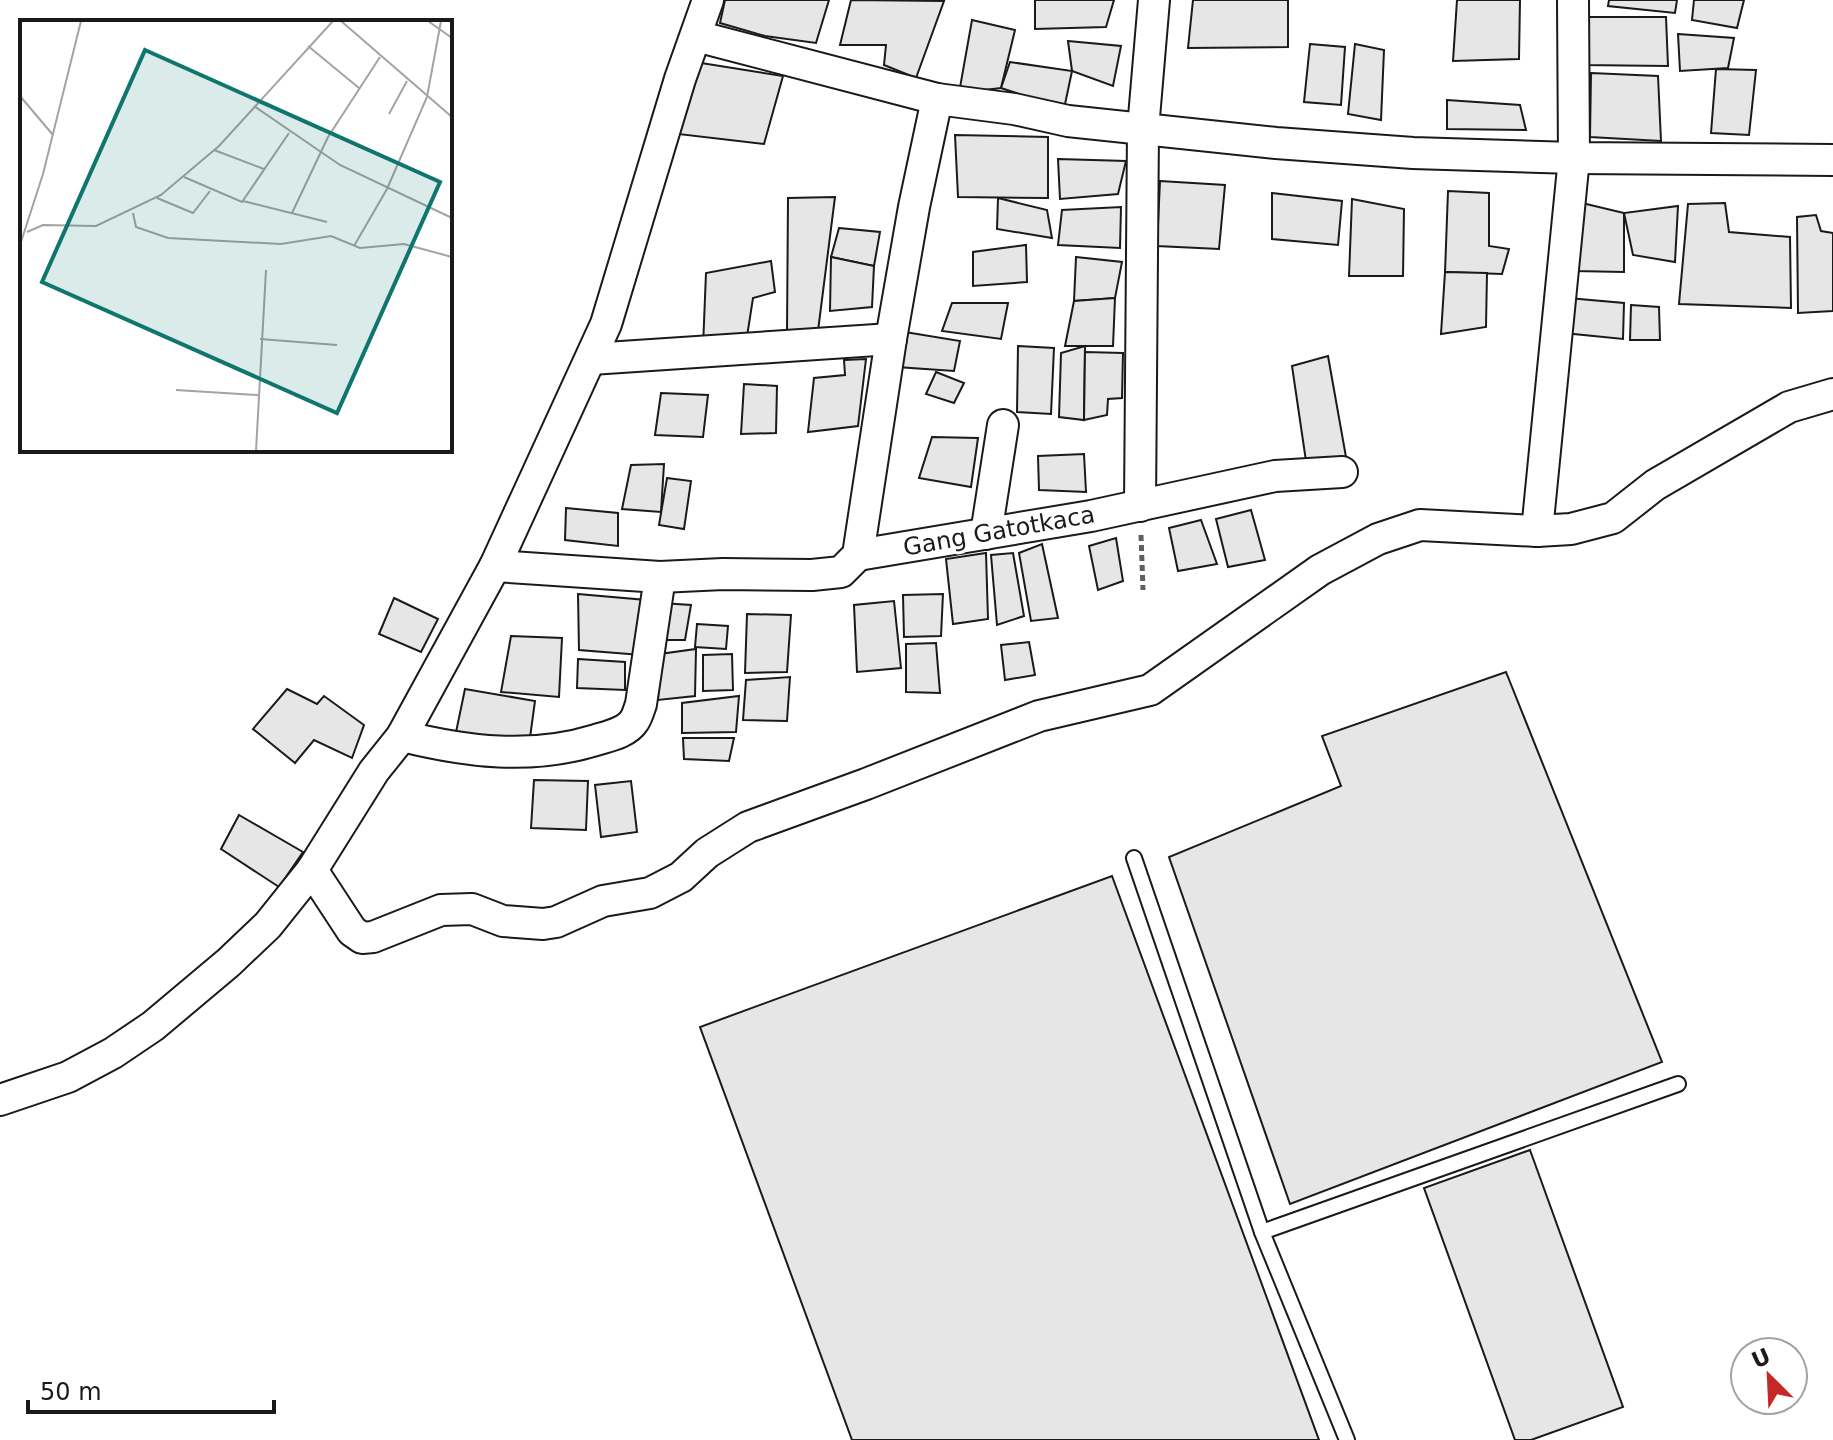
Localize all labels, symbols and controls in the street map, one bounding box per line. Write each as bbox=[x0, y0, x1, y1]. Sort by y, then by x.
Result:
inset map bbox=[20, 20, 452, 452]
street label: Gang Gatotkaca bbox=[901, 500, 1097, 562]
north arrow bbox=[1729, 1336, 1809, 1416]
text: U bbox=[1748, 1343, 1774, 1373]
scale bar bbox=[28, 1364, 274, 1414]
text: 50 m bbox=[40, 1378, 102, 1406]

